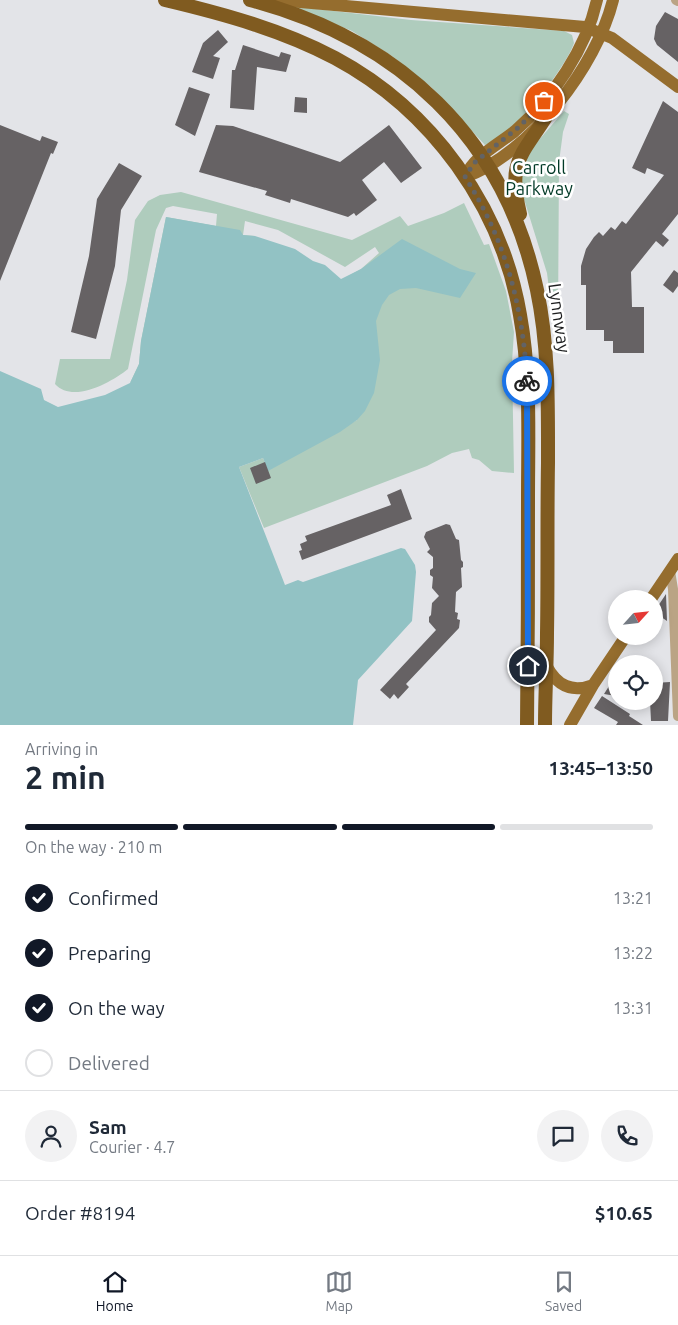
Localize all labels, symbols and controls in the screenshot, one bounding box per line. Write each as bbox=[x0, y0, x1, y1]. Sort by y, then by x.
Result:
pin bbox=[523, 80, 565, 122]
icon: bag bbox=[530, 87, 558, 115]
park label: Carroll Parkway bbox=[505, 157, 573, 198]
street label: Lynnway bbox=[545, 282, 575, 354]
courier bbox=[502, 356, 552, 406]
icon: bike bbox=[513, 367, 541, 395]
north arrow bbox=[608, 590, 662, 645]
map controls bbox=[608, 590, 663, 710]
pin bbox=[507, 645, 549, 687]
icon: home bbox=[514, 652, 542, 680]
button: locate bbox=[608, 655, 663, 710]
text: Arriving in bbox=[25, 740, 98, 758]
text: 13:45–13:50 bbox=[548, 757, 653, 779]
text: 2 min bbox=[25, 759, 106, 795]
text: On the way · 210 m bbox=[25, 838, 162, 856]
icon: check bbox=[25, 884, 53, 912]
text: Confirmed bbox=[68, 887, 159, 909]
text: 13:21 bbox=[613, 889, 653, 907]
icon: check bbox=[25, 939, 53, 967]
text: Preparing bbox=[68, 942, 152, 964]
text: 13:22 bbox=[613, 944, 653, 962]
icon: check bbox=[25, 994, 53, 1022]
text: On the way bbox=[68, 997, 165, 1019]
text: 13:31 bbox=[613, 999, 653, 1017]
text: Delivered bbox=[68, 1052, 150, 1074]
button: person bbox=[25, 1110, 77, 1162]
button: chat bbox=[537, 1110, 589, 1162]
button: phone bbox=[601, 1110, 653, 1162]
text: Sam bbox=[89, 1116, 127, 1138]
text: Courier · 4.7 bbox=[89, 1138, 175, 1156]
text: Order #8194 bbox=[25, 1202, 135, 1224]
text: $10.65 bbox=[595, 1202, 653, 1224]
tab: Home bbox=[96, 1268, 134, 1314]
tab: Map bbox=[325, 1268, 353, 1314]
tab: Saved bbox=[545, 1268, 582, 1314]

